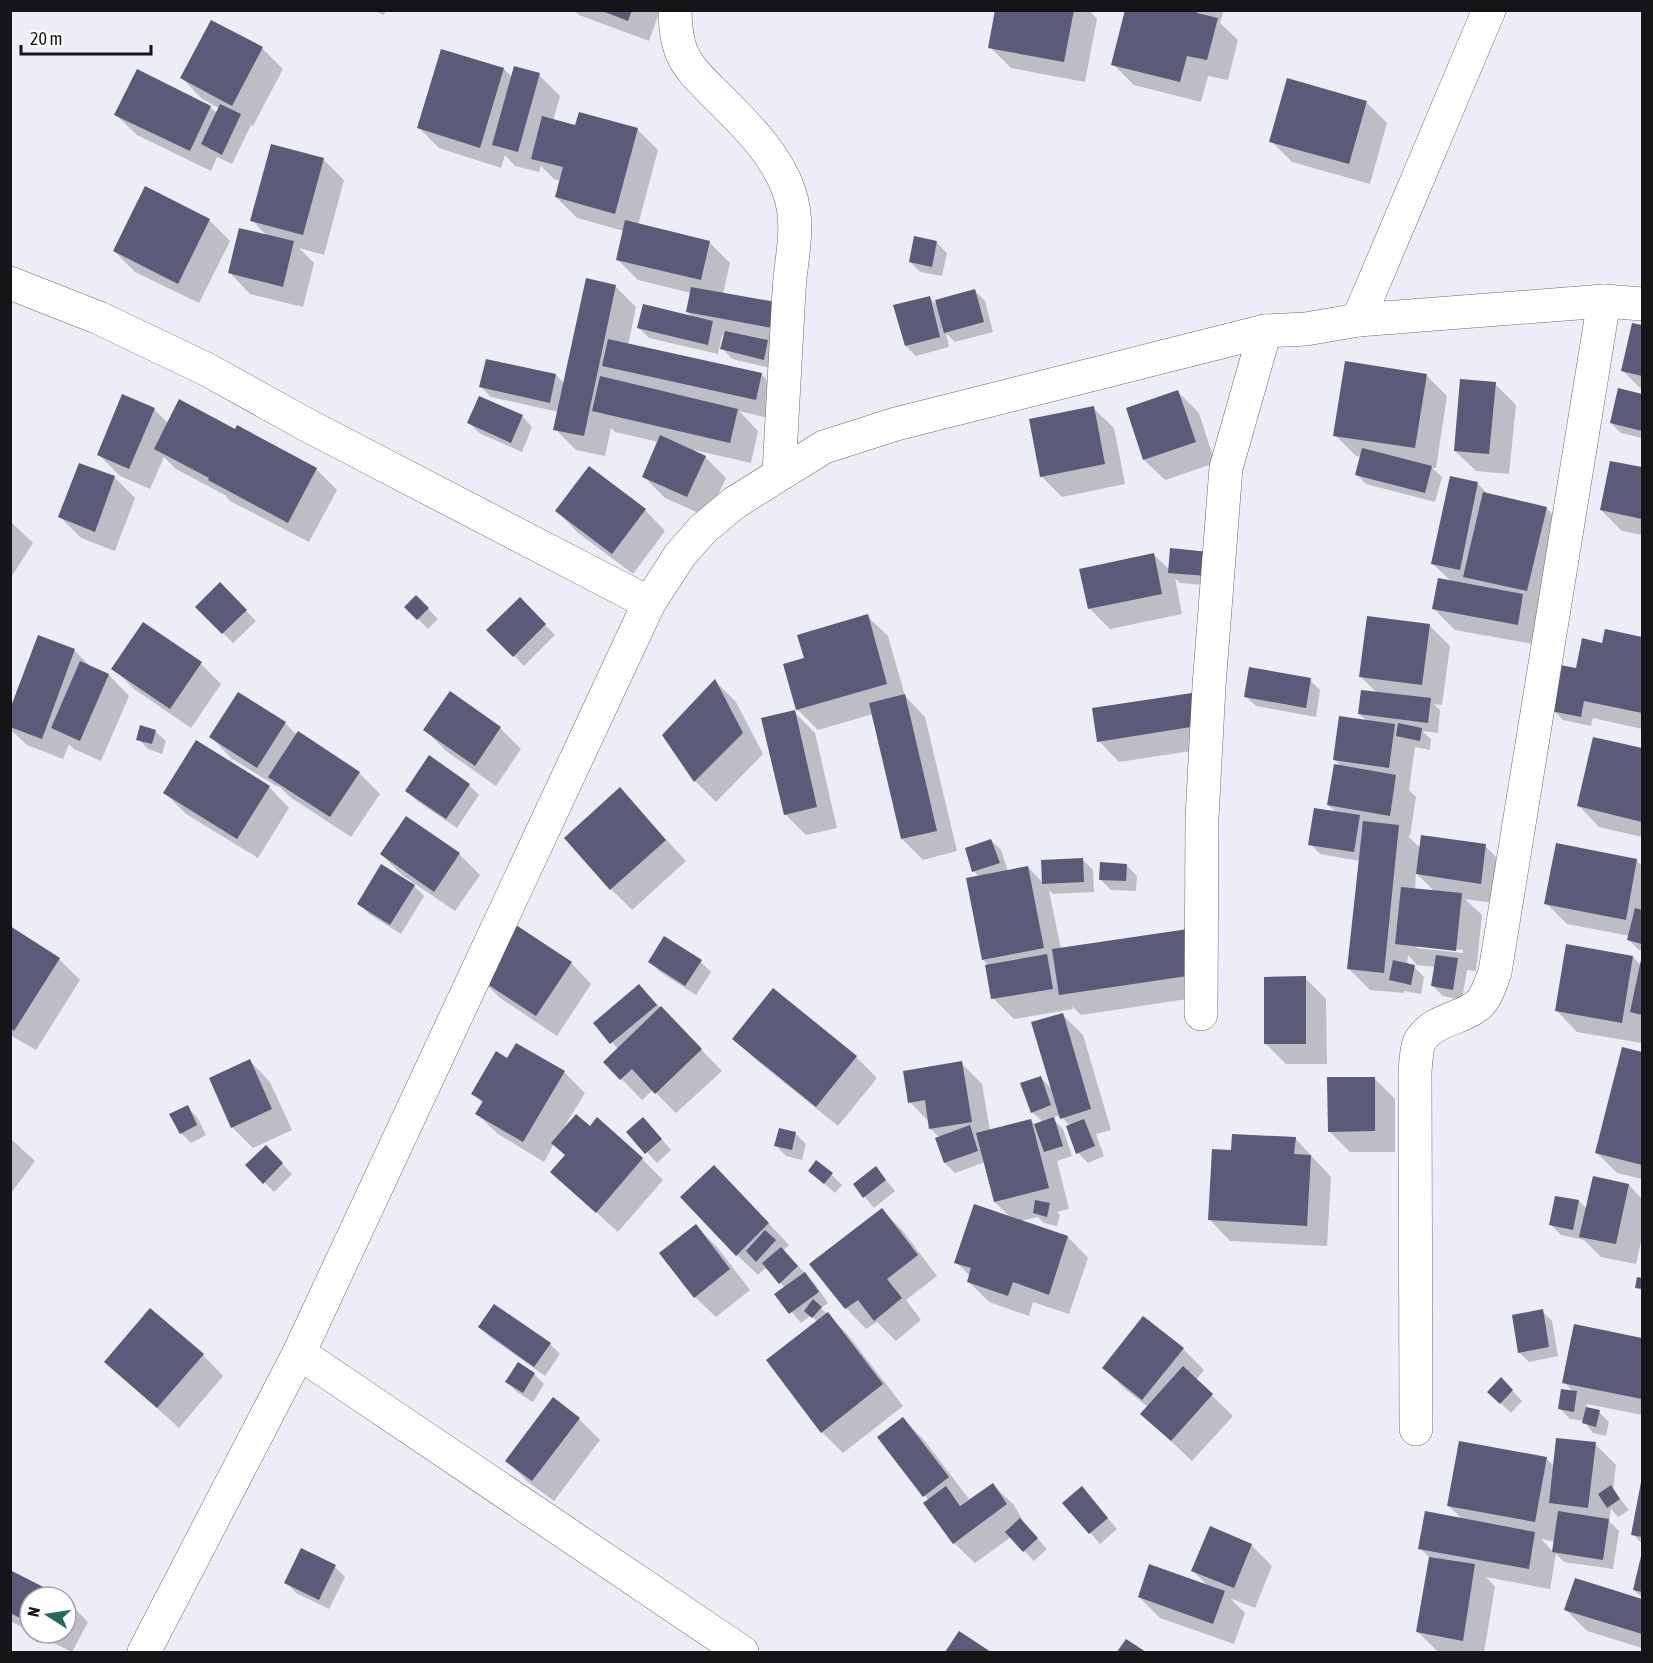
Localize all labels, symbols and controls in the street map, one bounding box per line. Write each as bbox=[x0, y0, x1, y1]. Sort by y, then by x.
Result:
scale bar bbox=[21, 18, 152, 56]
text: 20 m bbox=[30, 28, 62, 49]
north arrow bbox=[18, 1585, 78, 1645]
text: N bbox=[24, 1605, 43, 1618]

